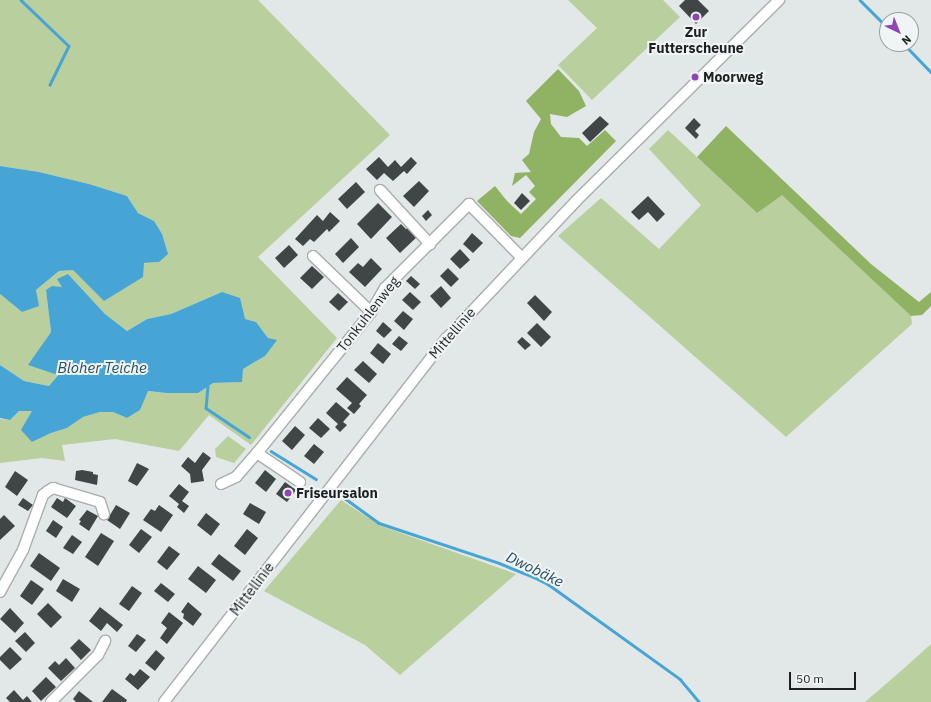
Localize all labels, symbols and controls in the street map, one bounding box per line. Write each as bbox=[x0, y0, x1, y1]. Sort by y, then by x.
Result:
marker: Zur Futterscheune bbox=[691, 12, 701, 22]
north arrow bbox=[879, 12, 919, 52]
place label: Zur Futterscheune bbox=[648, 24, 744, 56]
text: N bbox=[899, 32, 914, 48]
place label: Moorweg bbox=[703, 69, 763, 85]
marker: Moorweg bbox=[690, 72, 700, 82]
street label: Tonkuhlenweg bbox=[333, 273, 403, 355]
street label: Mittellinie bbox=[425, 304, 479, 362]
water label: Bloher Teiche bbox=[57, 359, 147, 377]
place label: Friseursalon bbox=[296, 485, 378, 501]
marker: Friseursalon bbox=[283, 488, 293, 498]
water label: Dwobäke bbox=[503, 547, 567, 591]
street label: Mittellinie bbox=[227, 559, 277, 619]
scale bar bbox=[791, 664, 858, 690]
text: 50 m bbox=[796, 671, 824, 686]

